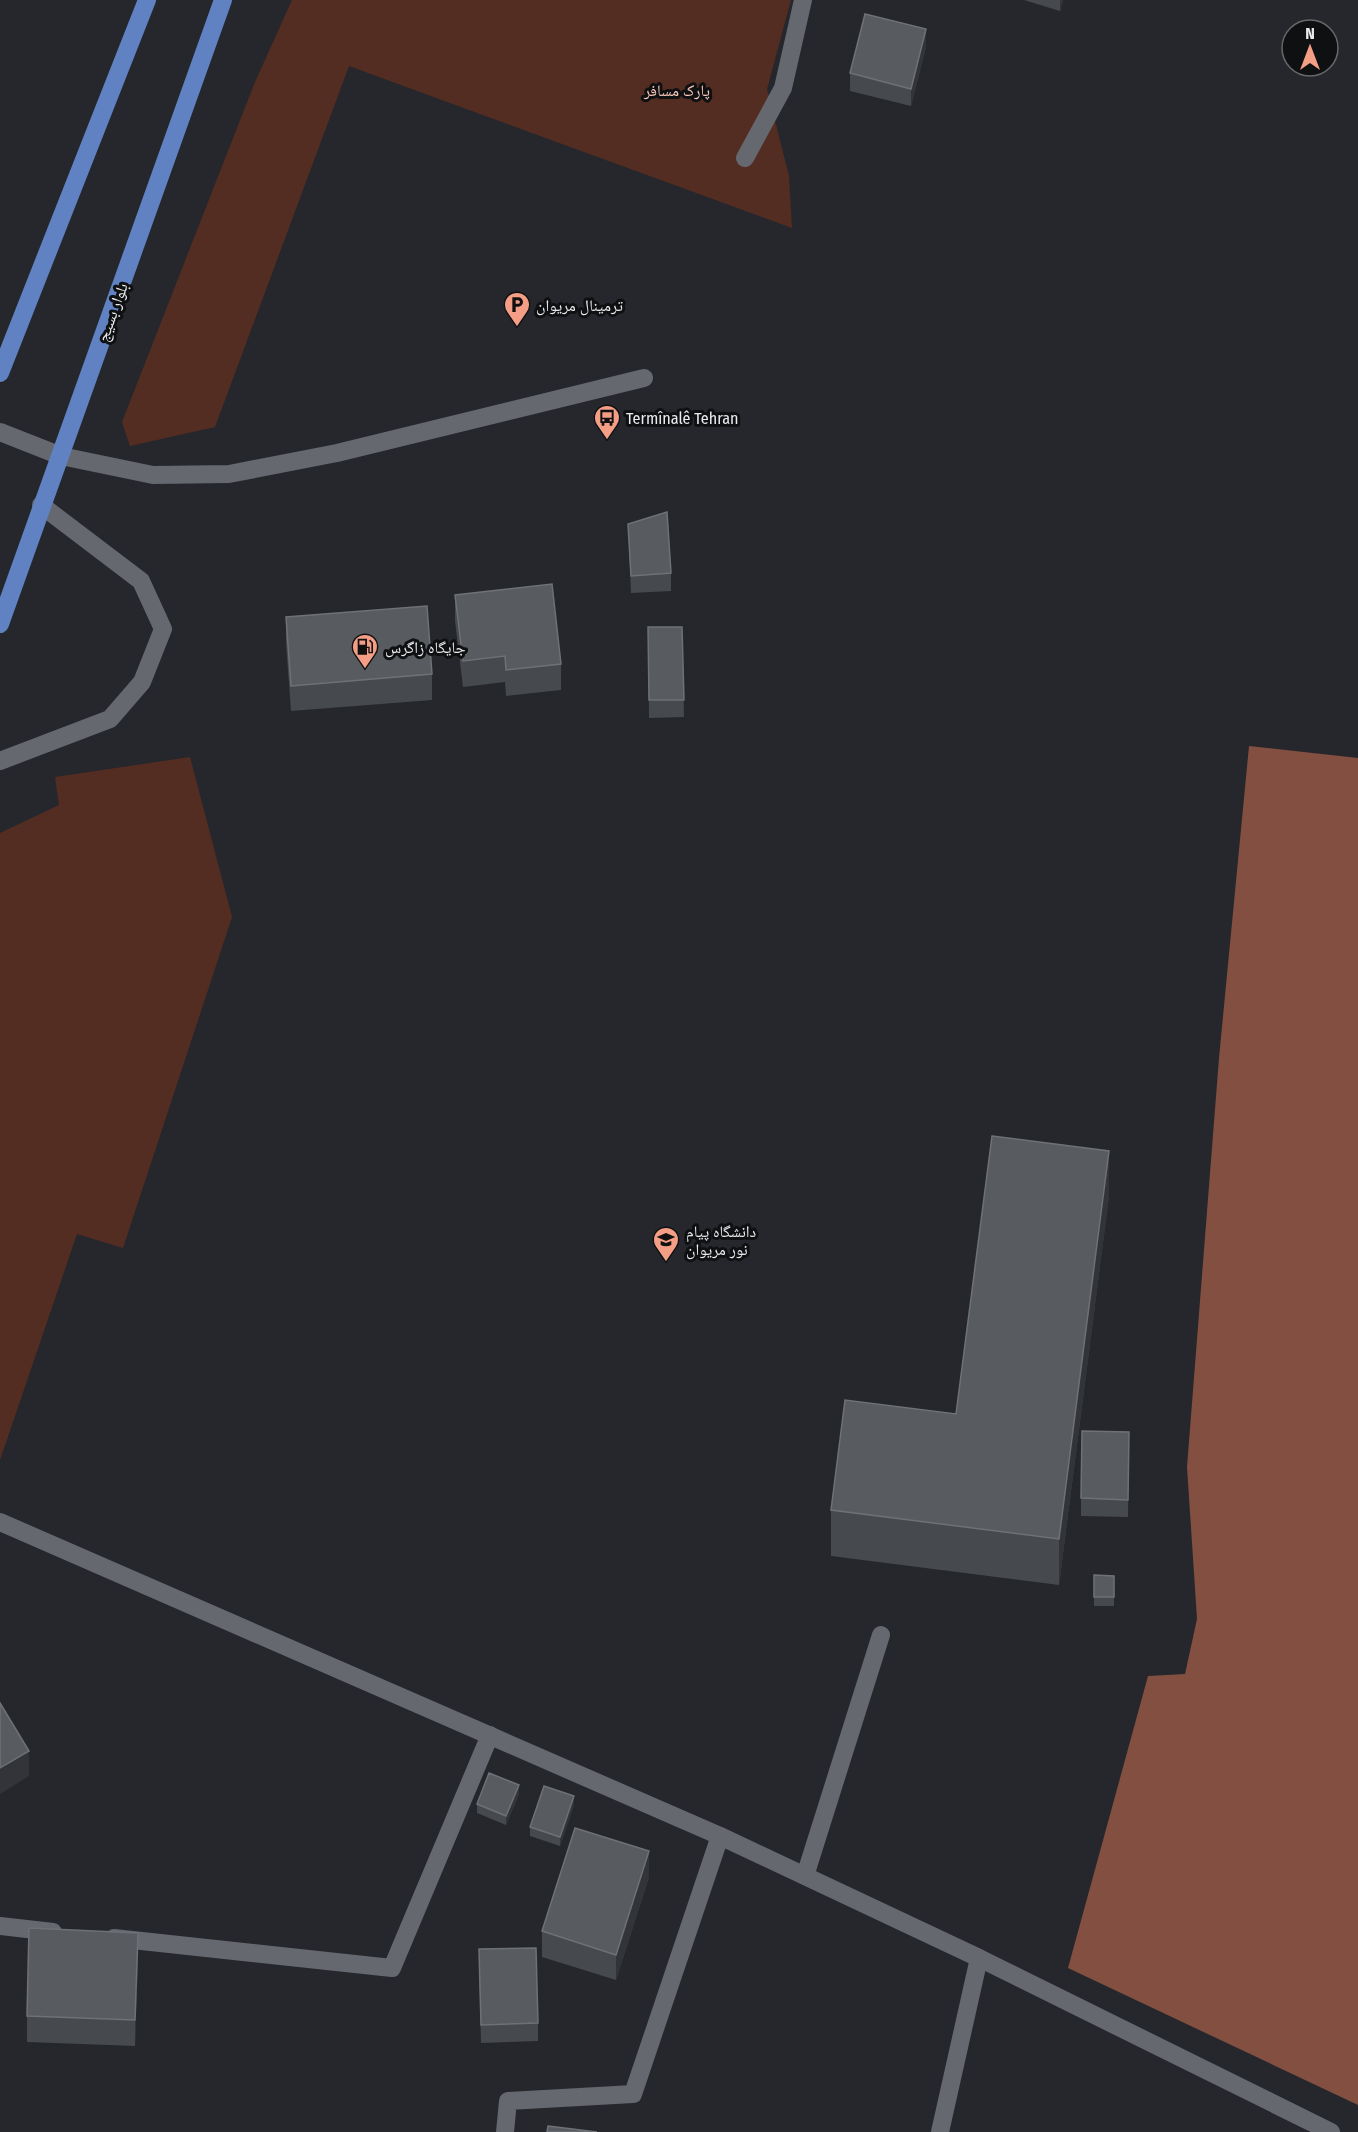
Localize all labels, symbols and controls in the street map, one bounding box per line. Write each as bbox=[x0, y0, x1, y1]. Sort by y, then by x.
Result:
north arrow bbox=[1280, 18, 1340, 78]
text: N bbox=[1305, 24, 1315, 43]
park label: پارک مسافر bbox=[643, 81, 710, 100]
street label: بلوار بسیج bbox=[93, 280, 133, 344]
parking icon: ترمینال مریوان bbox=[502, 290, 532, 328]
place label: ترمینال مریوان bbox=[536, 296, 623, 316]
bus stop icon: Termînalê Tehran bbox=[592, 403, 622, 441]
place label: Termînalê Tehran bbox=[626, 409, 739, 428]
fuel station icon: جایگاه زاگرس bbox=[350, 632, 380, 670]
place label: جایگاه زاگرس bbox=[385, 638, 466, 658]
place label: دانشگاه پیام نور مریوان bbox=[686, 1222, 756, 1260]
school or university icon: دانشگاه پیام نور مریوان bbox=[651, 1225, 681, 1263]

